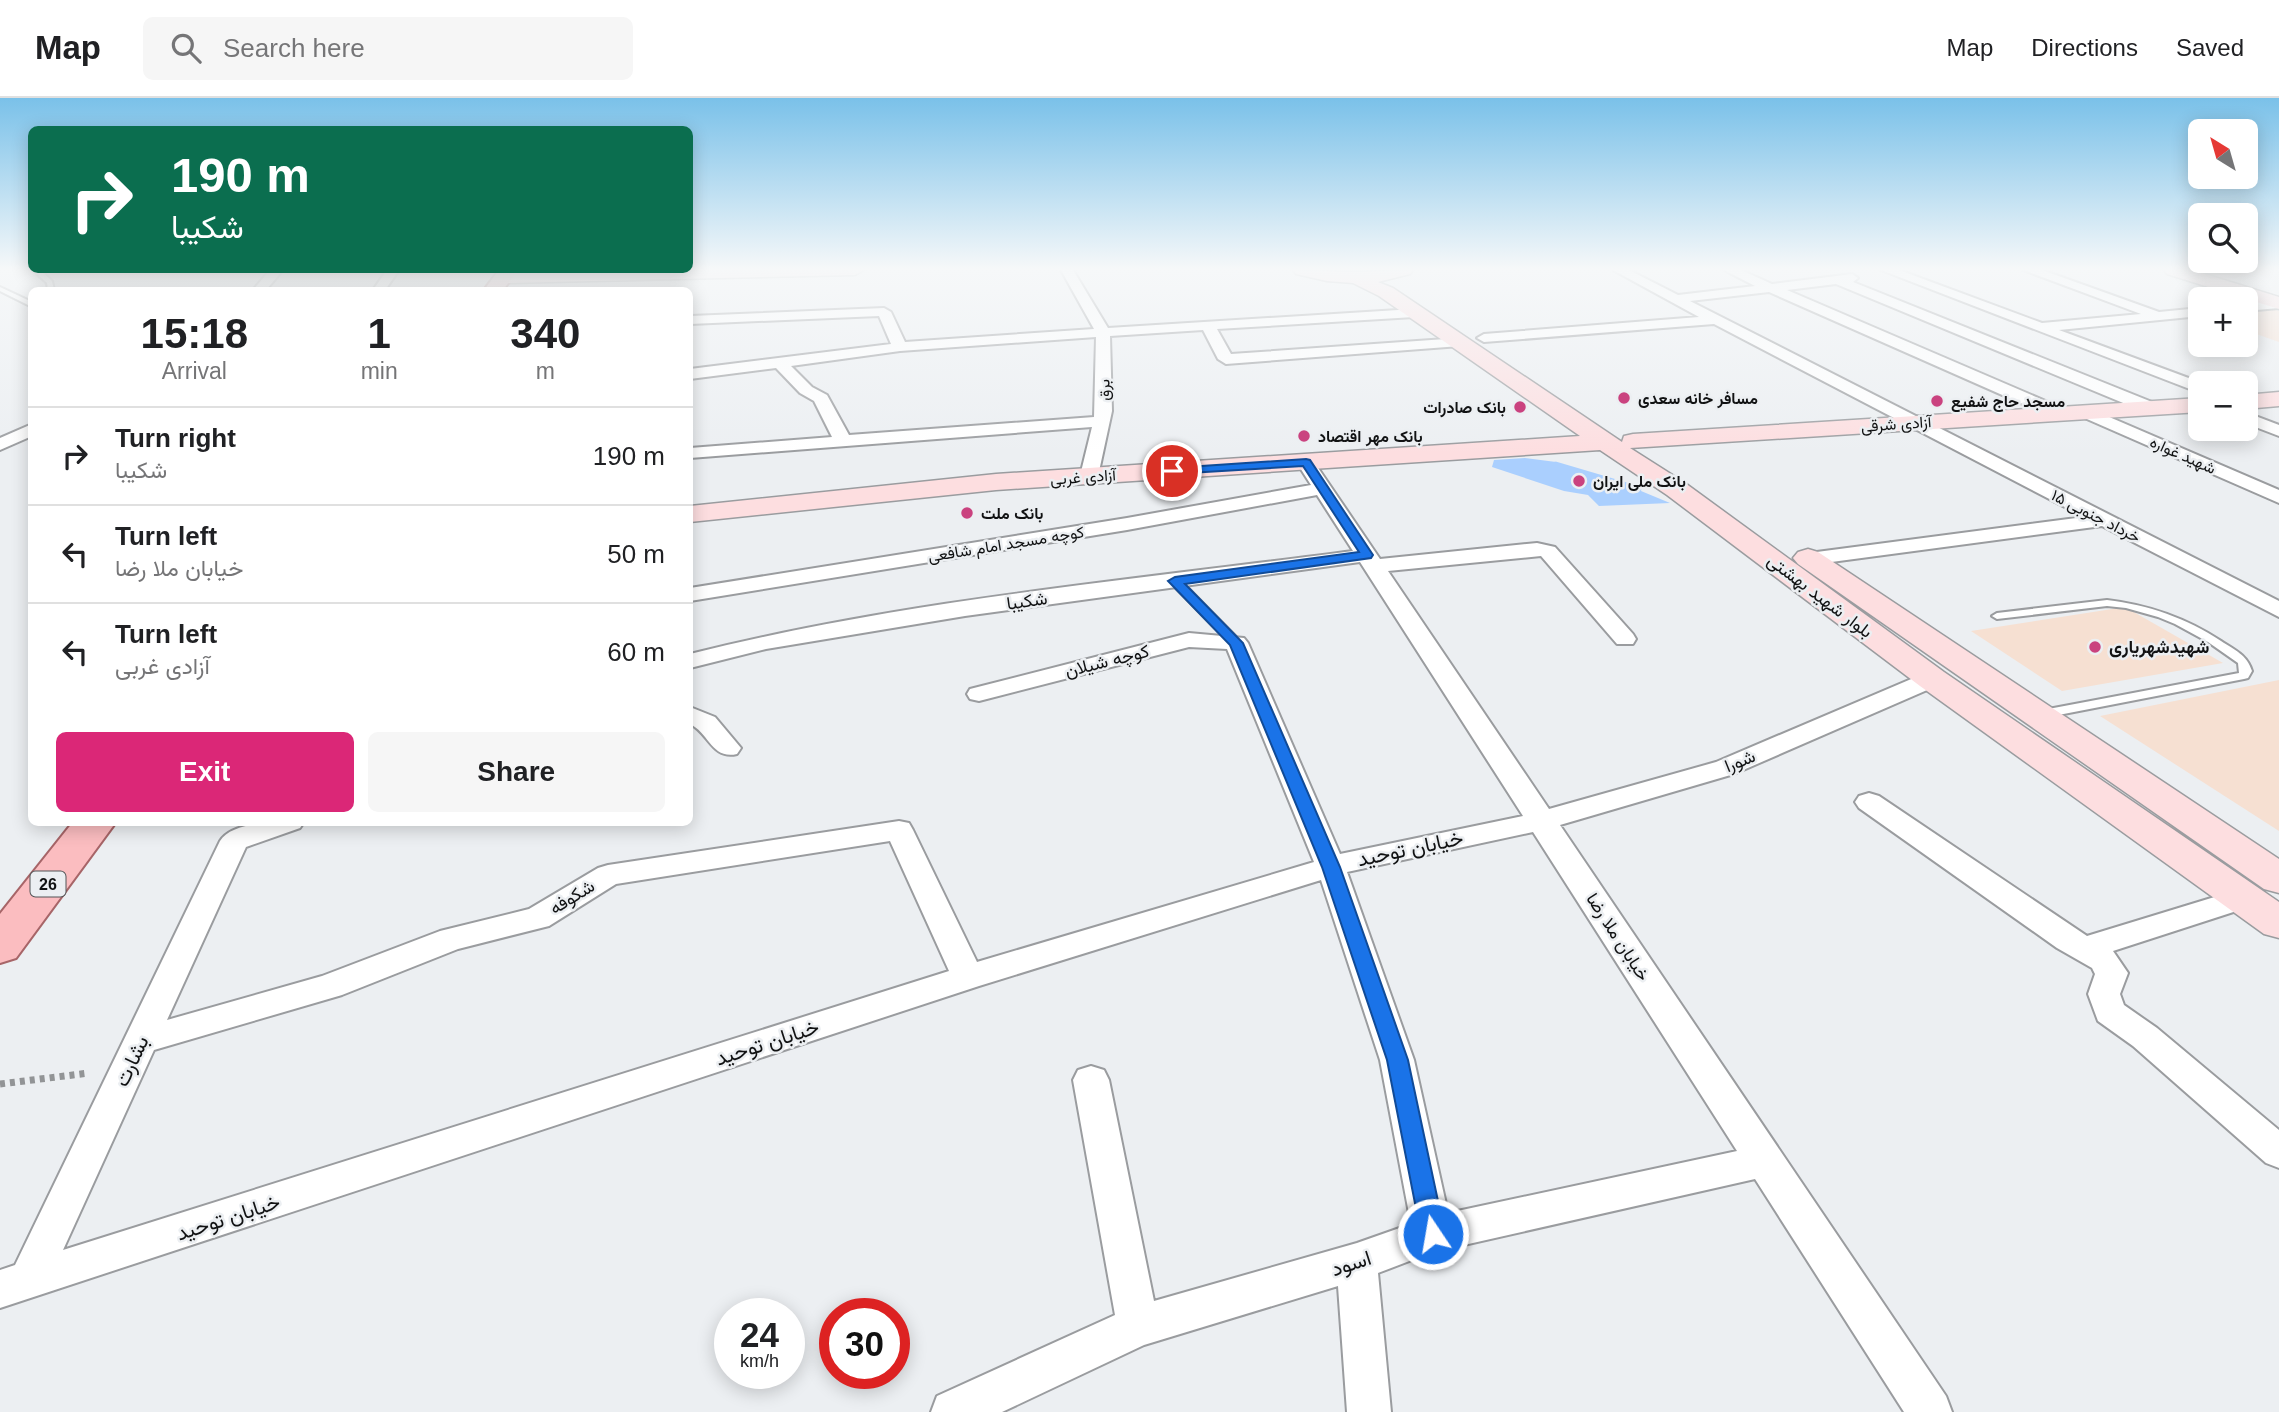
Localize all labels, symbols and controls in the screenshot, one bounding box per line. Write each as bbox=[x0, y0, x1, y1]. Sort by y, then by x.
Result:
search box bbox=[143, 17, 633, 80]
text: Map bbox=[35, 29, 101, 66]
icon: search bbox=[167, 29, 205, 67]
text: Search here bbox=[223, 33, 365, 63]
text: Map bbox=[1947, 34, 1993, 61]
text: Directions bbox=[2031, 34, 2138, 61]
text: Saved bbox=[2176, 34, 2244, 61]
north arrow bbox=[2188, 119, 2258, 189]
map controls bbox=[2188, 119, 2258, 441]
text: 190 m bbox=[171, 148, 310, 202]
icon: right bbox=[56, 154, 147, 245]
button: search bbox=[2188, 203, 2258, 273]
text: شکیبا bbox=[171, 209, 244, 245]
button: + bbox=[2188, 287, 2258, 357]
text: 15:18 bbox=[141, 310, 248, 357]
text: 1 bbox=[367, 310, 391, 357]
text: 340 bbox=[510, 310, 580, 357]
text: Arrival bbox=[162, 358, 227, 384]
text: min bbox=[361, 358, 398, 384]
text: m bbox=[536, 358, 555, 384]
button: − bbox=[2188, 371, 2258, 441]
street label: برق bbox=[1095, 379, 1115, 401]
marker: مسافر خانه سعدی bbox=[1616, 390, 1632, 406]
place label: مسافر خانه سعدی bbox=[1638, 390, 1758, 409]
marker: مسجد حاج شفیع bbox=[1929, 393, 1945, 409]
place label: مسجد حاج شفیع bbox=[1951, 393, 2065, 413]
place label: بانک صادرات bbox=[1423, 399, 1506, 418]
marker: بانک صادرات bbox=[1512, 399, 1528, 415]
street label: آزادی شرقی bbox=[1860, 413, 1933, 437]
text: Turn right bbox=[115, 423, 236, 453]
marker: بانک مهر اقتصاد bbox=[1296, 428, 1312, 444]
place label: بانک مهر اقتصاد bbox=[1318, 428, 1423, 447]
street label: شهید غواره bbox=[2147, 433, 2219, 479]
icon: right bbox=[56, 437, 94, 475]
text: 190 m bbox=[593, 441, 665, 471]
pin bbox=[1142, 441, 1202, 501]
icon: arrive bbox=[1153, 452, 1191, 490]
text: شکیبا bbox=[115, 457, 167, 483]
street label: آزادی غربی bbox=[1050, 466, 1118, 490]
marker: بانک ملی ایران bbox=[1571, 473, 1587, 489]
place label: بانک ملی ایران bbox=[1593, 473, 1686, 492]
street label: ۱۵ خرداد جنوبی bbox=[2048, 486, 2144, 548]
marker: بانک ملت bbox=[959, 505, 975, 521]
place label: بانک ملت bbox=[981, 505, 1044, 523]
text: Turn left bbox=[115, 521, 217, 551]
street label: کوچه مسجد امام شافعی bbox=[927, 523, 1086, 568]
icon: left bbox=[56, 535, 94, 573]
text: 50 m bbox=[607, 539, 665, 569]
street label: بلوار شهید بهشتی bbox=[1763, 550, 1876, 643]
text: خیابان ملا رضا bbox=[115, 555, 243, 581]
street label: شکیبا bbox=[1005, 588, 1049, 614]
text: Turn left bbox=[115, 619, 217, 649]
icon: left bbox=[56, 633, 94, 671]
text: 60 m bbox=[607, 637, 665, 667]
place label: شهیدشهریاری bbox=[2109, 637, 2209, 658]
marker: شهیدشهریاری bbox=[2087, 639, 2103, 655]
street label: کوچه شیلان bbox=[1063, 641, 1152, 683]
text: آزادی غربی bbox=[115, 653, 210, 679]
button: Exit bbox=[56, 732, 354, 812]
button: Share bbox=[368, 732, 665, 812]
street label: شورا bbox=[1722, 746, 1759, 777]
street label: خیابان توحید bbox=[1355, 826, 1465, 872]
road number: 26 bbox=[30, 872, 66, 897]
street label: شکوفه bbox=[546, 876, 599, 919]
street label: خیابان ملا رضا bbox=[1581, 889, 1654, 985]
street label: خیابان توحید bbox=[712, 1014, 822, 1071]
street label: بشارت bbox=[109, 1032, 155, 1091]
street label: خیابان توحید bbox=[173, 1189, 283, 1246]
position arrow bbox=[1396, 1197, 1470, 1271]
street label: اسود bbox=[1328, 1246, 1375, 1282]
speed limit sign: 30 bbox=[819, 1298, 910, 1389]
text: 24 bbox=[740, 1315, 779, 1354]
text: km/h bbox=[740, 1351, 779, 1371]

